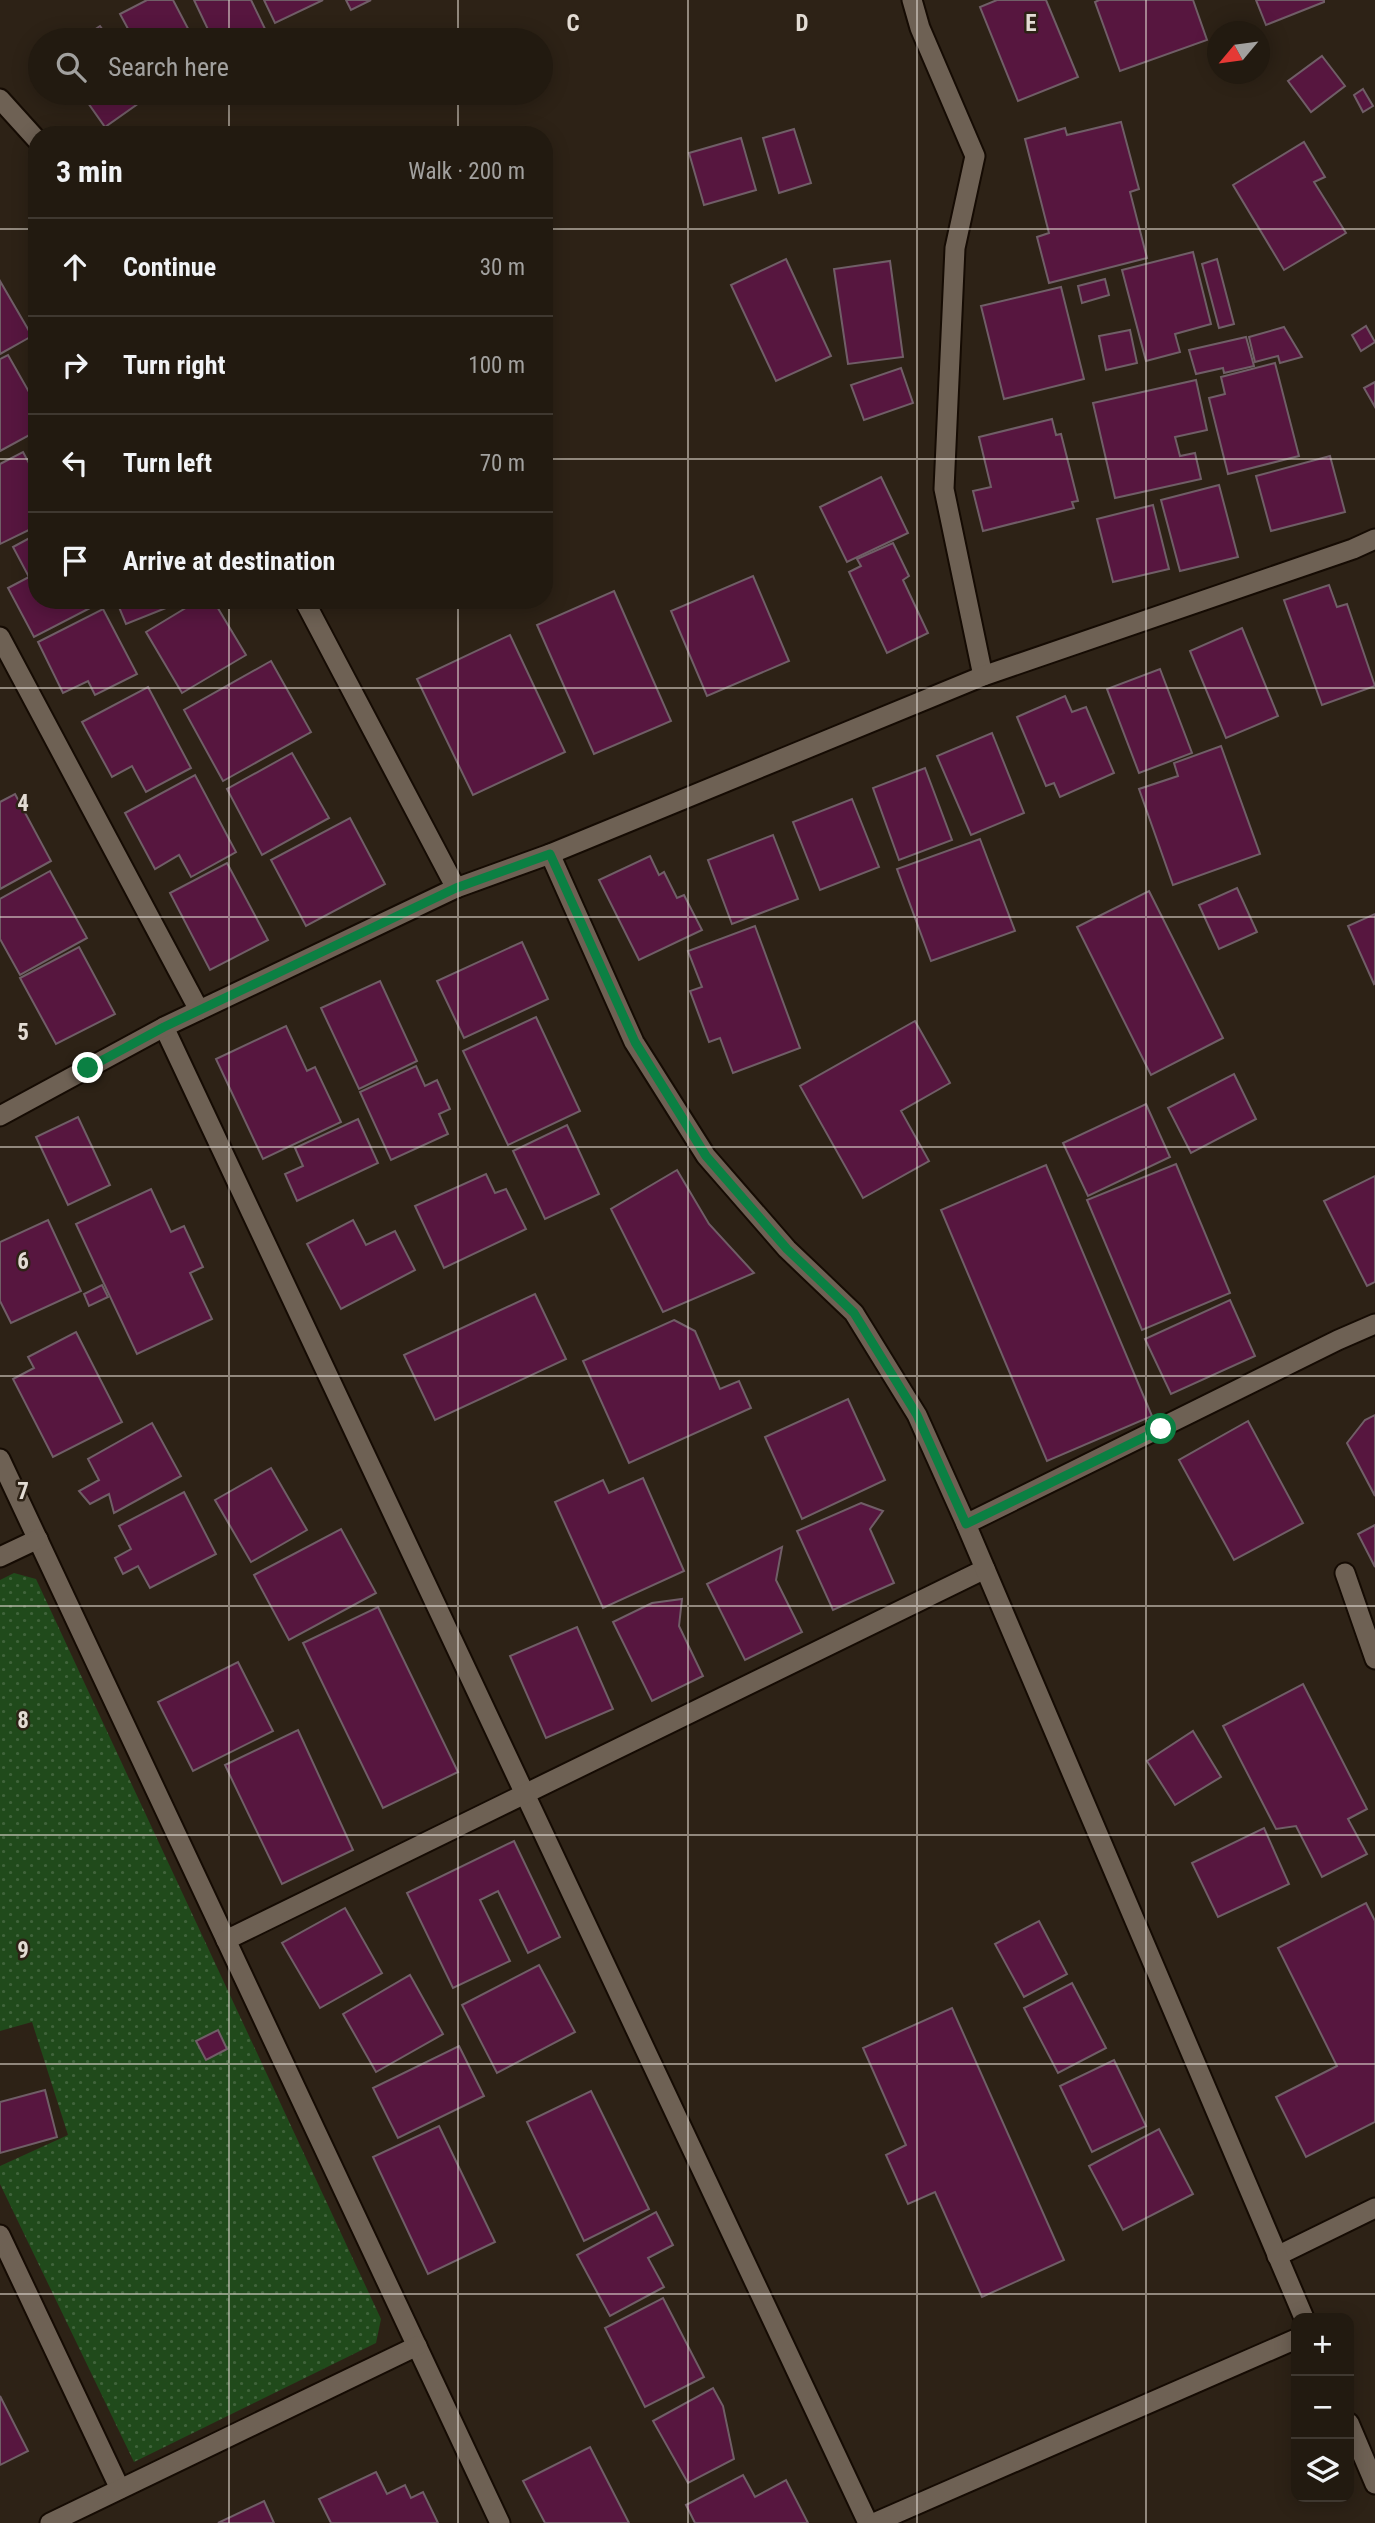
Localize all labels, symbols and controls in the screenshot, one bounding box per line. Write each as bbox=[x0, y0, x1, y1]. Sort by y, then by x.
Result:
text: C bbox=[566, 10, 580, 37]
text: D bbox=[796, 10, 809, 37]
text: E bbox=[1025, 10, 1037, 37]
north arrow bbox=[1207, 21, 1270, 84]
search box bbox=[28, 28, 553, 105]
icon: search bbox=[52, 48, 90, 86]
text: Search here bbox=[108, 52, 229, 82]
text: 3 min bbox=[56, 154, 123, 189]
text: Walk · 200 m bbox=[408, 158, 525, 185]
icon: ahead bbox=[56, 248, 94, 286]
text: Continue bbox=[123, 252, 216, 282]
text: 30 m bbox=[480, 254, 525, 281]
icon: right bbox=[56, 346, 94, 384]
text: Turn right bbox=[123, 350, 225, 380]
text: 100 m bbox=[468, 352, 525, 379]
icon: left bbox=[56, 444, 94, 482]
text: Turn left bbox=[123, 448, 212, 478]
text: 70 m bbox=[480, 450, 525, 477]
icon: arrive bbox=[56, 542, 94, 580]
text: Arrive at destination bbox=[123, 546, 335, 576]
text: 4 bbox=[17, 790, 29, 817]
text: 5 bbox=[17, 1019, 29, 1046]
route end bbox=[72, 1052, 103, 1083]
text: 6 bbox=[17, 1248, 29, 1275]
route start bbox=[1145, 1413, 1176, 1444]
text: 7 bbox=[17, 1478, 29, 1505]
text: 8 bbox=[17, 1707, 29, 1734]
text: 9 bbox=[17, 1937, 29, 1964]
map controls bbox=[1291, 2313, 1354, 2502]
button: + bbox=[1291, 2313, 1354, 2376]
button: − bbox=[1291, 2376, 1354, 2439]
button: layers bbox=[1291, 2439, 1354, 2502]

